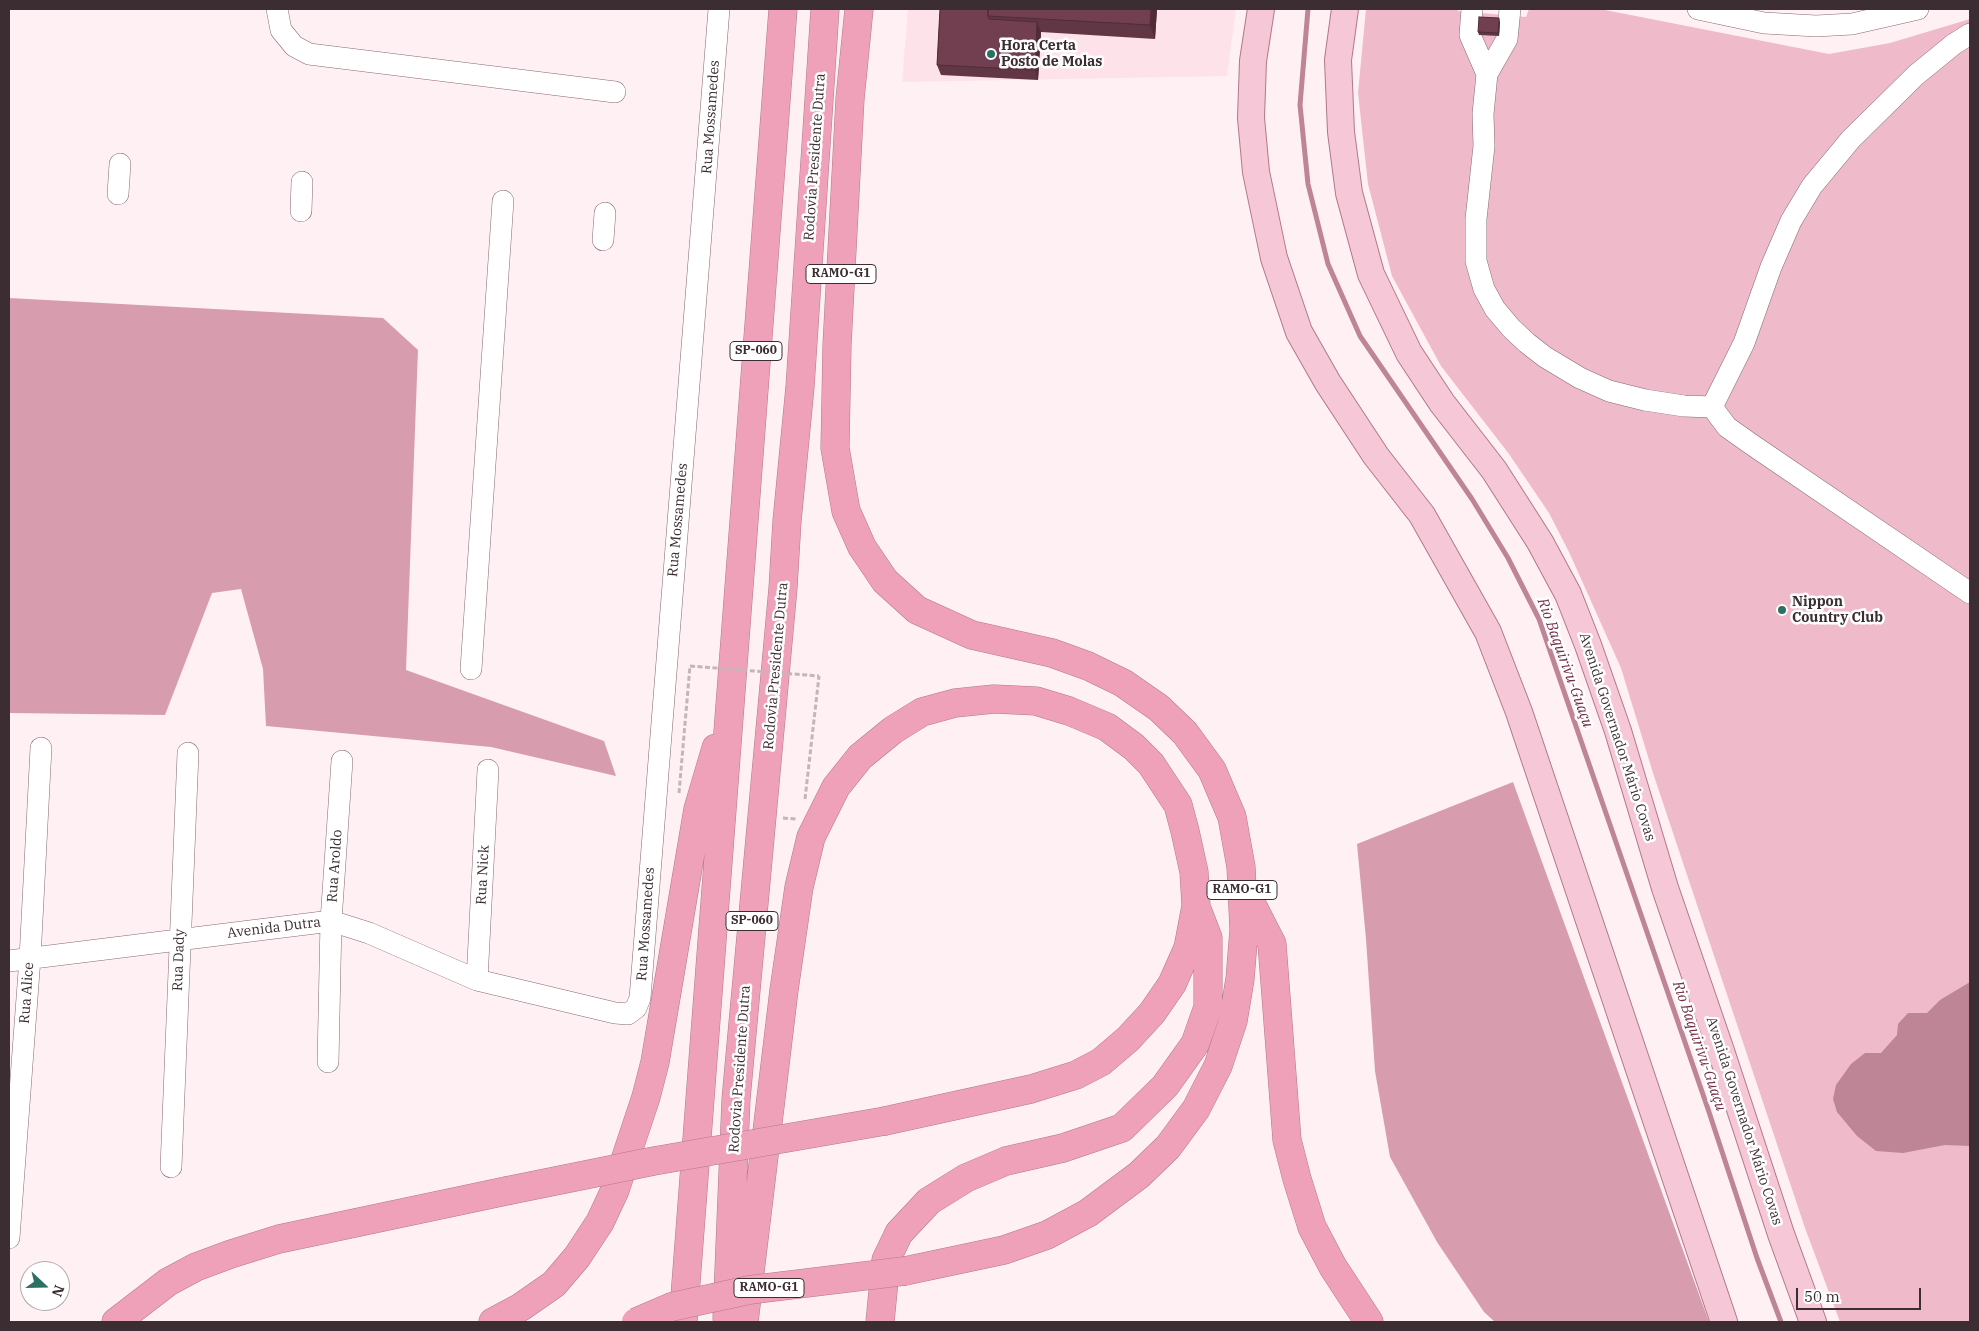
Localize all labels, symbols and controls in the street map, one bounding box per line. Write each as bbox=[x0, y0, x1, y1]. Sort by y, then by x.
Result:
place label: Hora Certa Posto de Molas bbox=[1001, 38, 1102, 70]
marker: Hora Certa Posto de Molas bbox=[985, 48, 997, 60]
street label: Rua Mossamedes bbox=[699, 60, 723, 174]
street label: Rodovia Presidente Dutra bbox=[801, 73, 829, 241]
road number: RAMO-G1 bbox=[806, 264, 876, 284]
road number: SP-060 bbox=[730, 342, 782, 361]
street label: Rua Mossamedes bbox=[665, 462, 691, 578]
street label: Rodovia Presidente Dutra bbox=[760, 582, 792, 750]
place label: Nippon Country Club bbox=[1792, 594, 1883, 626]
water label: Rio Baquirivu-Guaçu bbox=[1533, 596, 1597, 730]
marker: Nippon Country Club bbox=[1776, 604, 1788, 616]
street label: Avenida Governador Mário Covas bbox=[1575, 631, 1659, 843]
street label: Rua Aroldo bbox=[324, 829, 346, 903]
street label: Rua Nick bbox=[473, 845, 493, 905]
street label: Rua Mossamedes bbox=[634, 867, 658, 981]
road number: RAMO-G1 bbox=[1207, 880, 1277, 900]
road number: SP-060 bbox=[726, 911, 778, 930]
street label: Avenida Dutra bbox=[226, 914, 322, 942]
street label: Rua Dady bbox=[170, 929, 188, 991]
street label: Rua Alice bbox=[16, 962, 38, 1024]
water label: Rio Baquirivu-Guaçu bbox=[1668, 979, 1730, 1113]
street label: Rodovia Presidente Dutra bbox=[726, 985, 754, 1153]
street label: Avenida Governador Mário Covas bbox=[1702, 1015, 1786, 1227]
north arrow bbox=[20, 1261, 70, 1311]
road number: RAMO-G1 bbox=[734, 1278, 804, 1298]
scale bar bbox=[1799, 1278, 1924, 1310]
text: N bbox=[48, 1283, 68, 1299]
text: 50 m bbox=[1804, 1287, 1840, 1306]

